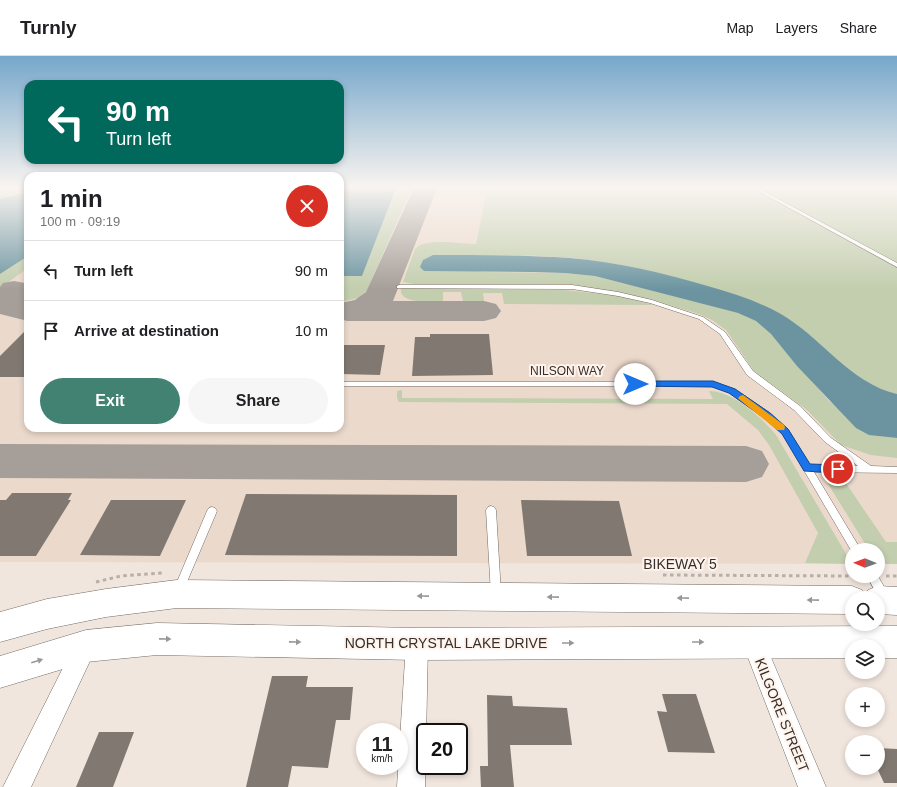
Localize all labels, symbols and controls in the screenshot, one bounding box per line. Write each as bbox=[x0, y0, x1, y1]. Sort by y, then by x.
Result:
text: Turnly bbox=[20, 17, 77, 38]
text: Map bbox=[726, 20, 754, 36]
text: Layers bbox=[776, 20, 818, 36]
text: Share bbox=[840, 20, 877, 36]
icon: left bbox=[40, 96, 92, 148]
text: 90 m bbox=[106, 96, 170, 127]
text: Turn left bbox=[106, 129, 171, 149]
text: 1 min bbox=[40, 185, 103, 212]
button: close bbox=[286, 185, 328, 227]
text: 100 m · 09:19 bbox=[40, 214, 120, 229]
icon: left bbox=[40, 260, 62, 282]
text: Turn left bbox=[74, 262, 133, 279]
text: 90 m bbox=[295, 262, 328, 279]
icon: arrive bbox=[40, 320, 62, 342]
text: Arrive at destination bbox=[74, 322, 219, 339]
text: 10 m bbox=[295, 322, 328, 339]
position arrow bbox=[614, 363, 656, 405]
street label: NILSON WAY bbox=[530, 364, 604, 378]
button: Exit bbox=[40, 378, 180, 424]
button: Share bbox=[188, 378, 328, 424]
pin bbox=[821, 452, 855, 486]
icon: arrive bbox=[827, 458, 849, 480]
north arrow bbox=[845, 543, 885, 583]
map controls bbox=[845, 543, 885, 775]
street label: BIKEWAY 5 bbox=[643, 556, 717, 572]
button: search bbox=[845, 591, 885, 631]
one-way arrow bbox=[416, 593, 429, 599]
one-way arrow bbox=[546, 594, 559, 600]
one-way arrow bbox=[676, 595, 689, 601]
one-way arrow bbox=[806, 597, 819, 603]
street label: NORTH CRYSTAL LAKE DRIVE bbox=[345, 635, 547, 651]
one-way arrow bbox=[159, 636, 171, 643]
one-way arrow bbox=[289, 639, 302, 645]
one-way arrow bbox=[692, 639, 705, 645]
button: layers bbox=[845, 639, 885, 679]
one-way arrow bbox=[562, 640, 575, 646]
street label: KILGORE STREET bbox=[752, 656, 812, 775]
one-way arrow bbox=[32, 658, 44, 664]
button: + bbox=[845, 687, 885, 727]
speed limit sign: 20 bbox=[416, 723, 468, 775]
text: 11 bbox=[371, 733, 393, 755]
button: − bbox=[845, 735, 885, 775]
text: km/h bbox=[371, 753, 393, 764]

